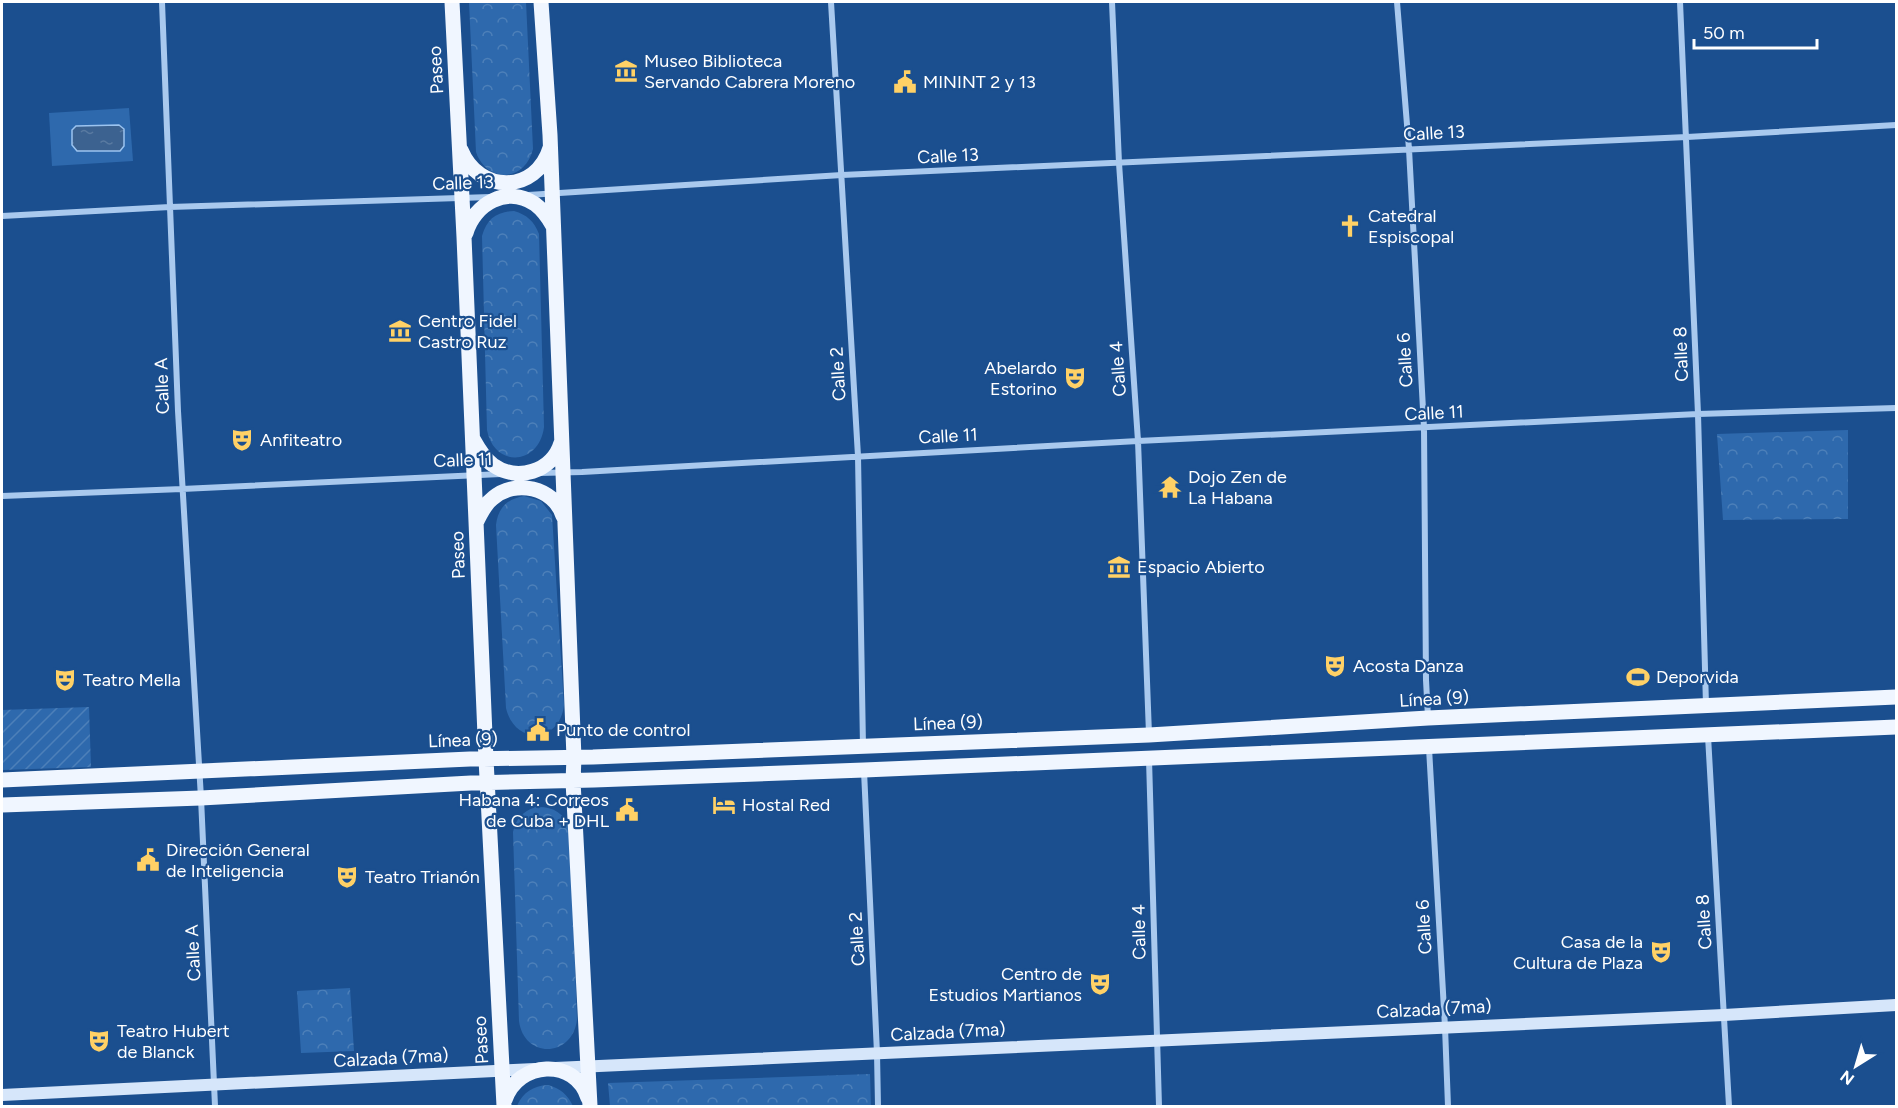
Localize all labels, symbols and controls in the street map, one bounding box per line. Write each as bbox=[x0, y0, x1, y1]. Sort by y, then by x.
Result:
scale bar bbox=[1694, 12, 1817, 50]
text: 50 m bbox=[1703, 22, 1745, 44]
street label: Paseo bbox=[424, 45, 448, 95]
place label: Museo Biblioteca Servando Cabrera Moreno bbox=[644, 50, 855, 93]
museum icon: Museo Biblioteca Servando Cabrera Moreno bbox=[613, 58, 639, 84]
public building icon: MININT 2 y 13 bbox=[892, 69, 918, 95]
place label: MININT 2 y 13 bbox=[923, 71, 1036, 93]
street label: Calle 13 bbox=[1403, 120, 1465, 146]
street label: Calle 13 bbox=[917, 143, 979, 169]
street label: Calle 13 bbox=[432, 171, 494, 195]
place label: Catedral Espiscopal bbox=[1368, 205, 1454, 248]
church icon: Catedral Espiscopal bbox=[1337, 213, 1363, 239]
place label: Centro Fidel Castro Ruz bbox=[418, 310, 517, 353]
museum icon: Centro Fidel Castro Ruz bbox=[387, 318, 413, 344]
street label: Calle 8 bbox=[1669, 326, 1693, 382]
street label: Calle 6 bbox=[1393, 332, 1417, 388]
street label: Calle 4 bbox=[1105, 341, 1131, 397]
street label: Calle 2 bbox=[826, 346, 850, 402]
street label: Calle A bbox=[150, 357, 174, 415]
place label: Abelardo Estorino bbox=[984, 357, 1057, 400]
theatre icon: Abelardo Estorino bbox=[1062, 365, 1088, 391]
street label: Calle 11 bbox=[1404, 400, 1464, 426]
street label: Calle 11 bbox=[918, 423, 978, 449]
theatre icon: Anfiteatro bbox=[229, 427, 255, 453]
place label: Anfiteatro bbox=[260, 429, 342, 451]
street label: Calle 11 bbox=[433, 448, 493, 472]
place label: Dojo Zen de La Habana bbox=[1188, 466, 1287, 509]
temple icon: Dojo Zen de La Habana bbox=[1157, 474, 1183, 500]
street label: Paseo bbox=[446, 531, 470, 579]
museum icon: Espacio Abierto bbox=[1106, 554, 1132, 580]
place label: Espacio Abierto bbox=[1137, 556, 1265, 578]
theatre icon: Acosta Danza bbox=[1322, 653, 1348, 679]
place label: Acosta Danza bbox=[1353, 655, 1464, 677]
sports icon: Deporvida bbox=[1625, 664, 1651, 690]
place label: Deporvida bbox=[1656, 666, 1739, 688]
theatre icon: Teatro Mella bbox=[52, 667, 78, 693]
place label: Teatro Mella bbox=[83, 669, 181, 691]
street label: Línea (9) bbox=[1399, 686, 1469, 712]
street label: Línea (9) bbox=[913, 711, 983, 735]
public building icon: Punto de control bbox=[525, 717, 551, 743]
place label: Punto de control bbox=[556, 719, 690, 741]
street label: Línea (9) bbox=[428, 728, 498, 752]
place label: Habana 4: Correos de Cuba + DHL bbox=[458, 789, 610, 832]
hotel icon: Hostal Red bbox=[711, 792, 737, 818]
place label: Hostal Red bbox=[742, 794, 830, 816]
public building icon: Habana 4: Correos de Cuba + DHL bbox=[614, 797, 640, 823]
place label: Dirección General de Inteligencia bbox=[166, 839, 310, 882]
public building icon: Dirección General de Inteligencia bbox=[135, 847, 161, 873]
theatre icon: Teatro Trianón bbox=[334, 864, 360, 890]
place label: Teatro Trianón bbox=[365, 866, 480, 888]
street label: Calle 8 bbox=[1692, 894, 1716, 950]
street label: Calle 6 bbox=[1412, 899, 1436, 955]
street label: Calle 4 bbox=[1128, 904, 1150, 960]
street label: Calle 2 bbox=[845, 911, 869, 967]
street label: Calle A bbox=[181, 924, 205, 982]
place label: Casa de la Cultura de Plaza bbox=[1513, 931, 1643, 974]
theatre icon: Casa de la Cultura de Plaza bbox=[1648, 939, 1674, 965]
place label: Centro de Estudios Martianos bbox=[929, 963, 1082, 1006]
theatre icon: Centro de Estudios Martianos bbox=[1087, 971, 1113, 997]
street label: Calzada (7ma) bbox=[1376, 995, 1492, 1023]
street label: Paseo bbox=[469, 1015, 493, 1065]
street label: Calzada (7ma) bbox=[890, 1018, 1006, 1046]
place label: Teatro Hubert de Blanck bbox=[117, 1020, 230, 1063]
theatre icon: Teatro Hubert de Blanck bbox=[86, 1028, 112, 1054]
north arrow bbox=[1826, 1036, 1886, 1096]
street label: Calzada (7ma) bbox=[333, 1044, 449, 1072]
text: N bbox=[1837, 1066, 1858, 1089]

